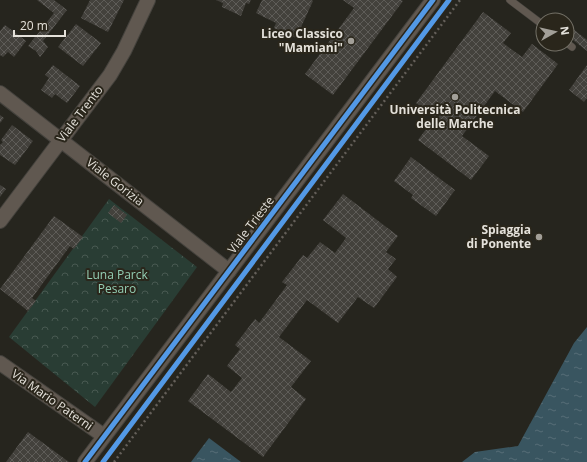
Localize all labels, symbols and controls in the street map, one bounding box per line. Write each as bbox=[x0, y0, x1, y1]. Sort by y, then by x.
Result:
scale bar bbox=[14, 12, 65, 38]
north arrow bbox=[535, 12, 575, 52]
text: 20 m bbox=[20, 17, 48, 34]
place label: Liceo Classico "Mamiani" bbox=[261, 25, 343, 56]
text: N bbox=[557, 25, 573, 36]
marker: Liceo Classico "Mamiani" bbox=[346, 36, 356, 46]
street label: Viale Trento bbox=[53, 82, 107, 146]
marker: Università Politecnica delle Marche bbox=[450, 92, 460, 102]
place label: Università Politecnica delle Marche bbox=[390, 101, 520, 132]
street label: Viale Gorizia bbox=[83, 154, 148, 210]
street label: Viale Trieste bbox=[223, 192, 278, 257]
place label: Spiaggia di Ponente bbox=[467, 221, 531, 252]
marker: Spiaggia di Ponente bbox=[534, 232, 544, 242]
park label: Luna Parck Pesaro bbox=[86, 266, 148, 297]
street label: Via Mario Paterni bbox=[8, 365, 96, 434]

